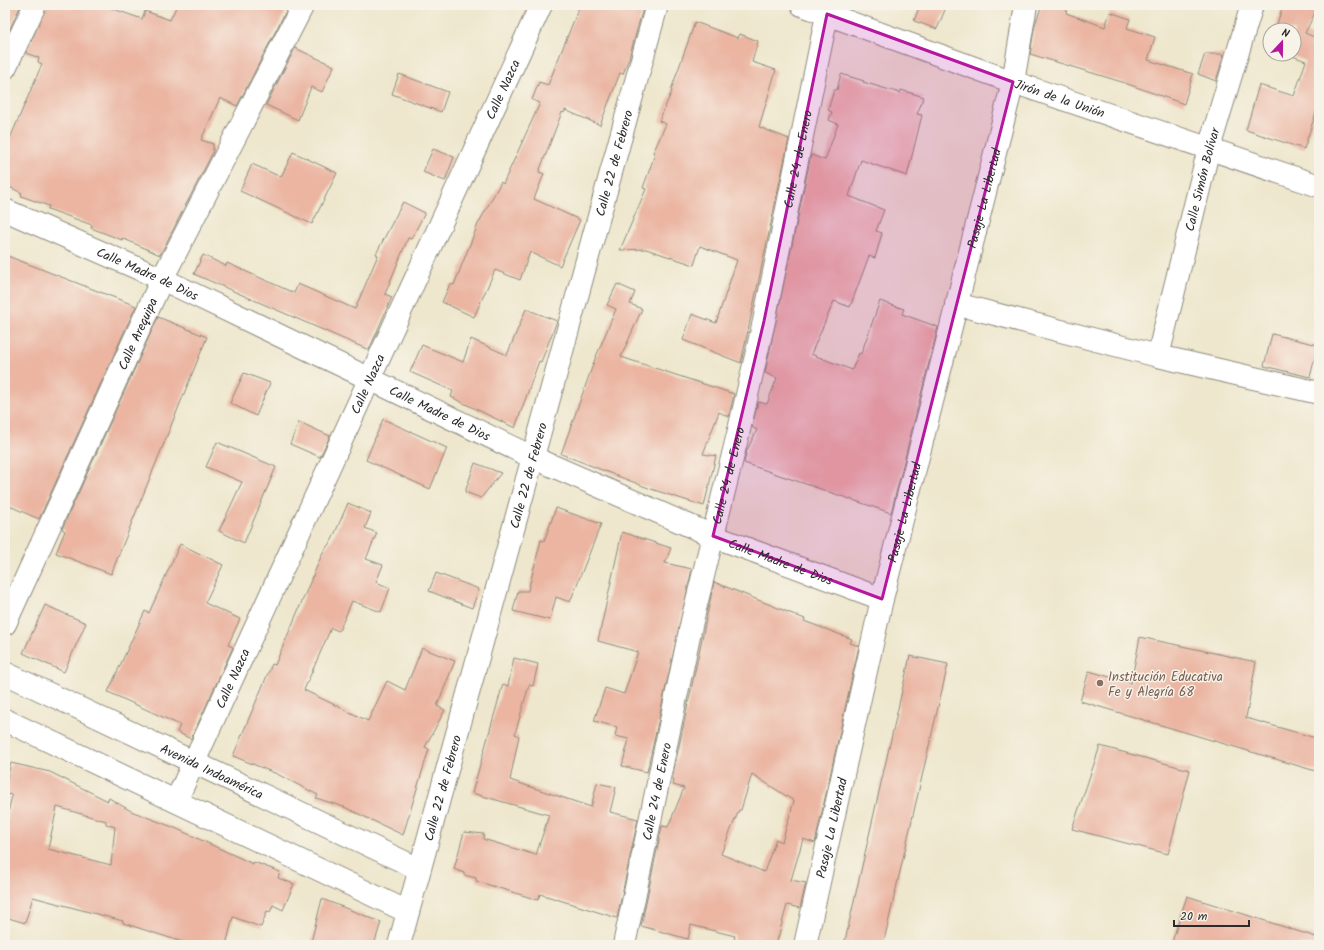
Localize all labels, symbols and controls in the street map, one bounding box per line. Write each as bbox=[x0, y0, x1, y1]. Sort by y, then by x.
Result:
north arrow bbox=[1262, 22, 1302, 62]
text: N bbox=[1279, 24, 1292, 43]
street label: Calle Nazca bbox=[481, 56, 527, 123]
street label: Jirón de la Unión bbox=[1011, 74, 1107, 124]
street label: Calle 22 de Febrero bbox=[591, 108, 640, 219]
street label: Calle 24 de Enero bbox=[778, 108, 819, 210]
street label: Calle Simón Bolívar bbox=[1180, 125, 1227, 234]
street label: Pasaje La Libertad bbox=[962, 146, 1008, 251]
street label: Calle Madre de Dios bbox=[93, 242, 202, 307]
street label: Calle Arequipa bbox=[113, 295, 164, 374]
street label: Calle Nazca bbox=[346, 351, 392, 418]
street label: Calle Madre de Dios bbox=[385, 381, 494, 448]
street label: Calle 22 de Febrero bbox=[505, 420, 554, 531]
street label: Calle 24 de Enero bbox=[707, 425, 751, 527]
street label: Pasaje La Libertad bbox=[883, 460, 928, 565]
street label: Calle Madre de Dios bbox=[725, 534, 836, 592]
street label: Calle Nazca bbox=[211, 645, 256, 712]
place label: Institución Educativa Fe y Alegría 68 bbox=[1108, 667, 1223, 703]
marker: Institución Educativa Fe y Alegría 68 bbox=[1095, 678, 1105, 688]
street label: Calle 22 de Febrero bbox=[419, 733, 468, 844]
street label: Avenida Indoamérica bbox=[156, 739, 266, 806]
street label: Calle 24 de Enero bbox=[637, 741, 678, 843]
street label: Pasaje La Libertad bbox=[811, 775, 854, 881]
scale bar bbox=[1174, 902, 1249, 928]
text: 20 m bbox=[1180, 907, 1208, 926]

